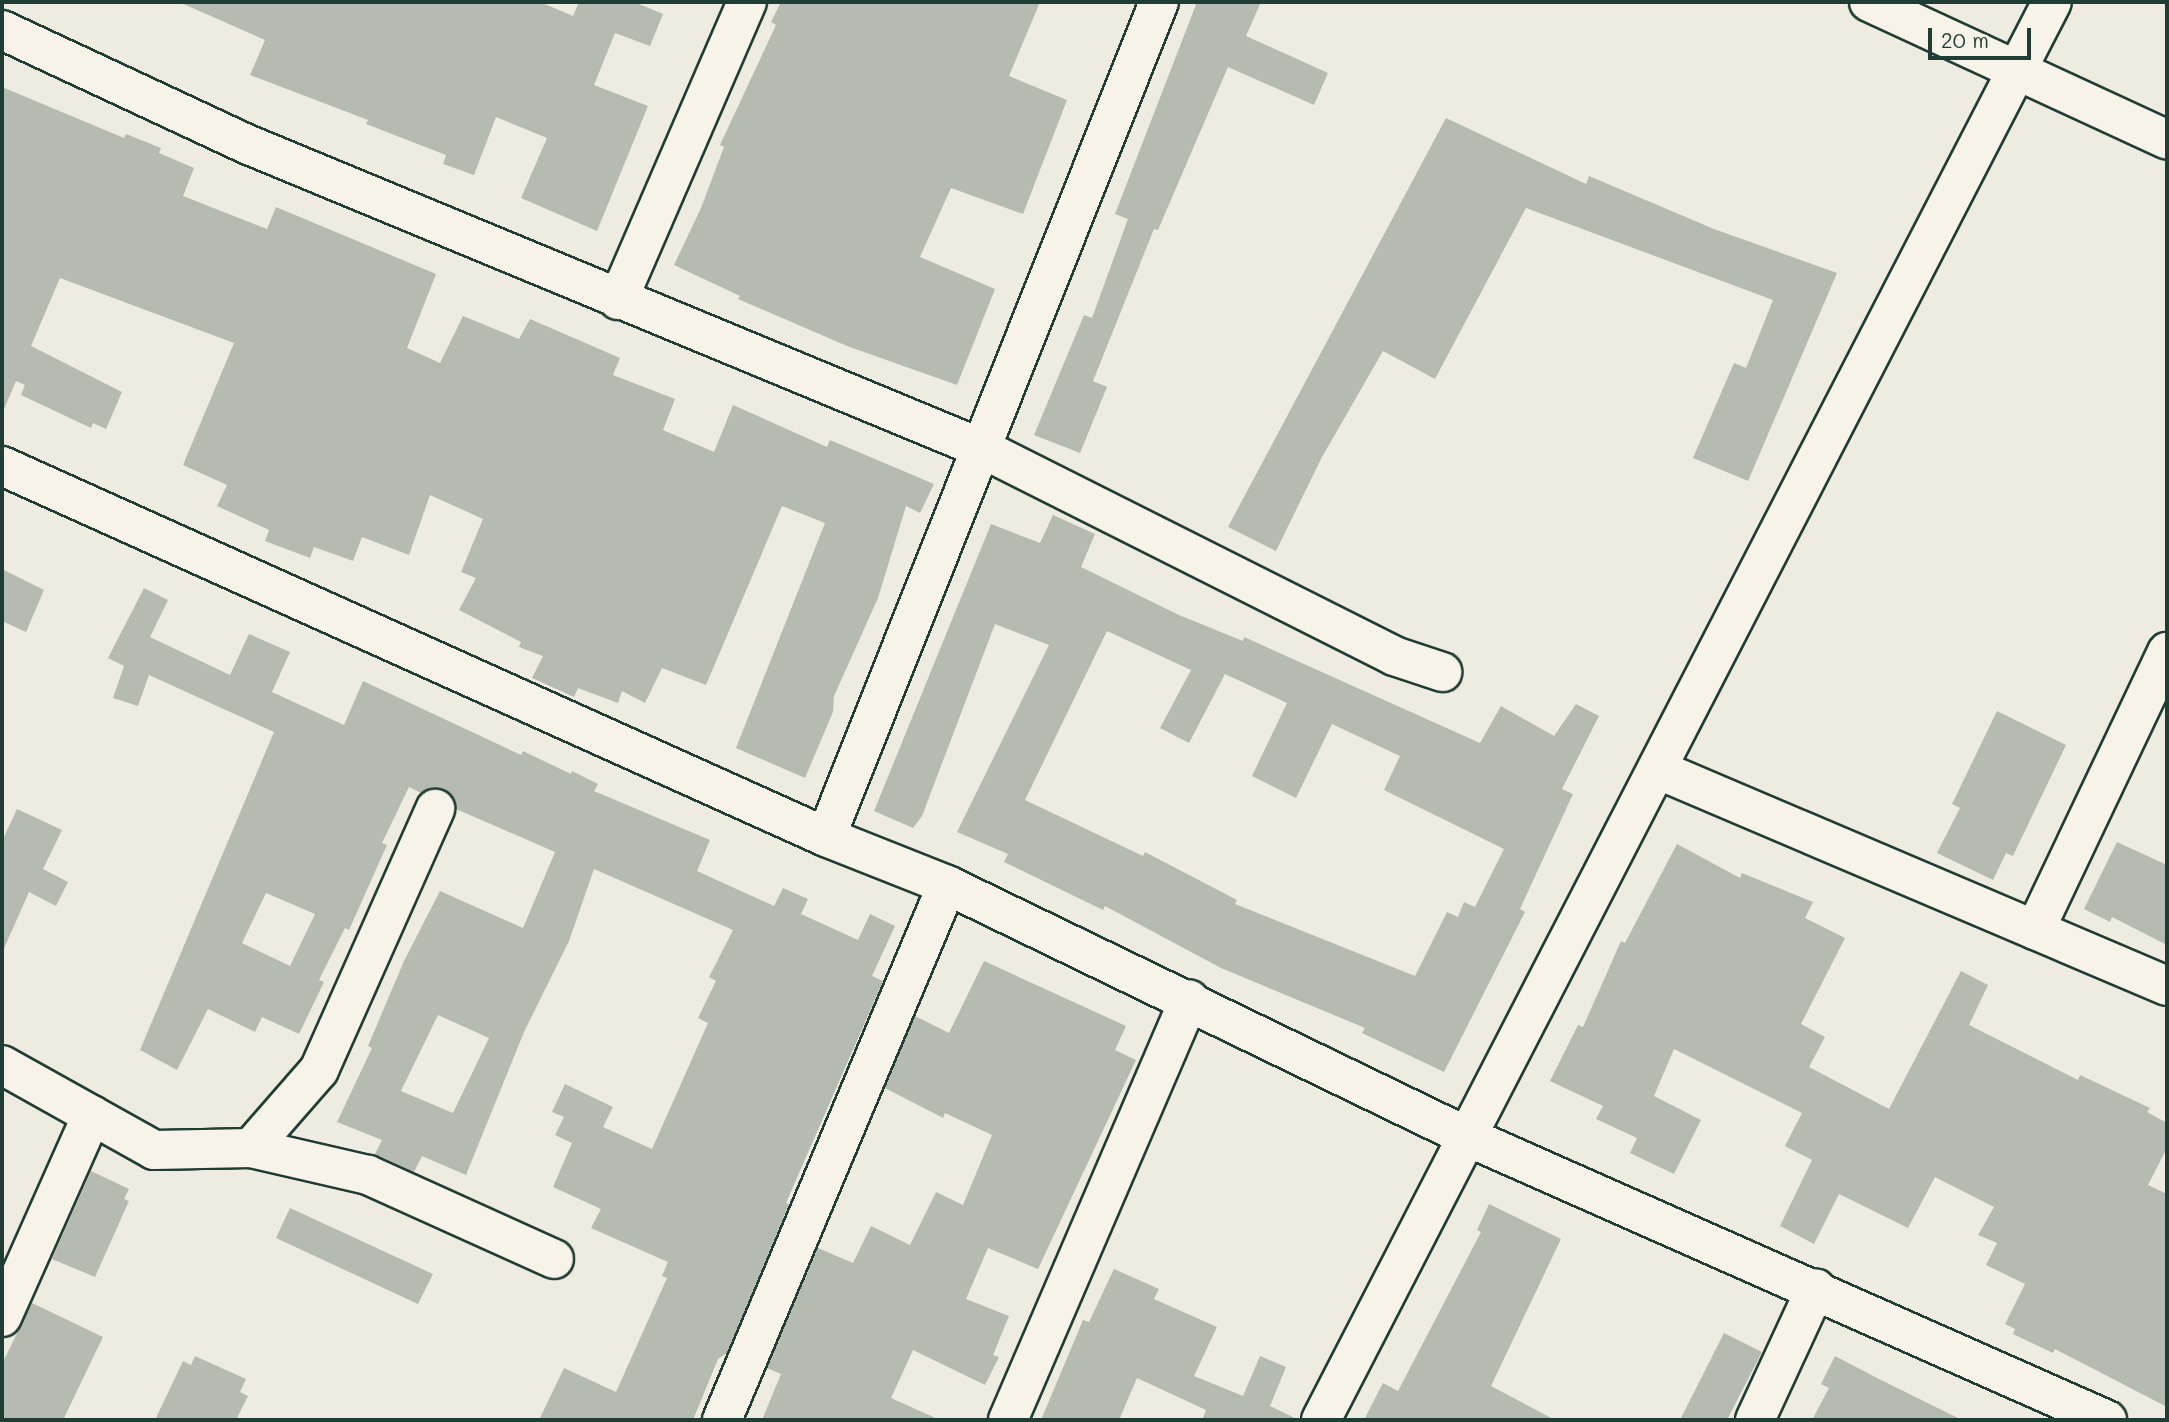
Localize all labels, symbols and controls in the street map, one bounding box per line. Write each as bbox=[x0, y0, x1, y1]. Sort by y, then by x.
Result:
scale bar bbox=[1931, 14, 2034, 58]
text: 20 m bbox=[1941, 26, 1989, 53]

